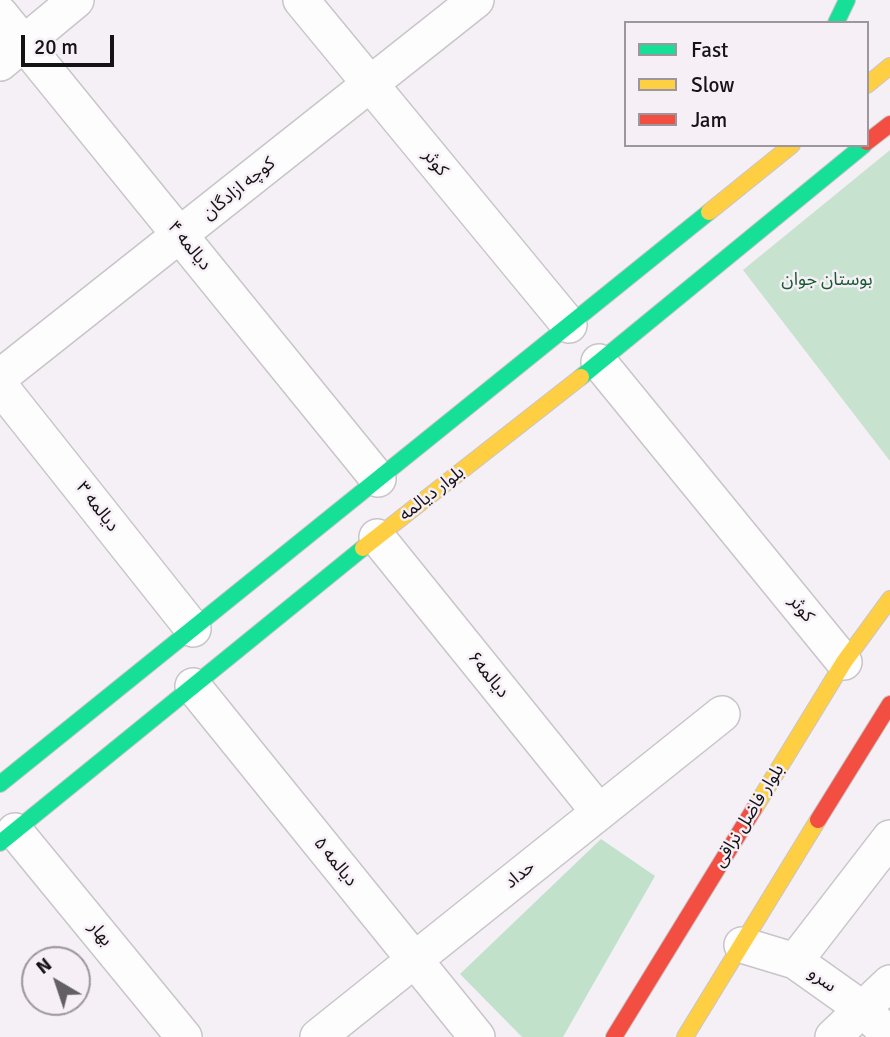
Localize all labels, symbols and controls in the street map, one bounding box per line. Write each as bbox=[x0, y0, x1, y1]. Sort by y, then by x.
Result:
scale bar bbox=[24, 21, 117, 65]
legend bbox=[624, 21, 869, 147]
text: 20 m bbox=[34, 34, 78, 60]
text: Fast bbox=[691, 37, 728, 63]
text: Slow bbox=[691, 72, 735, 98]
text: Jam bbox=[691, 107, 727, 133]
street label: کوثر bbox=[418, 145, 452, 181]
street label: کوچه ازادگان bbox=[198, 153, 280, 225]
street label: دیالمه ۴ bbox=[163, 217, 215, 275]
park label: بوستان جوان bbox=[781, 269, 873, 291]
street label: بلوار دیالمه bbox=[395, 462, 469, 526]
street label: دیالمه ۳ bbox=[71, 478, 123, 536]
street label: کوثر bbox=[784, 591, 818, 627]
street label: دیالمه۶ bbox=[463, 647, 513, 703]
street label: بلوار فاضل نراقی bbox=[709, 761, 789, 871]
street label: دیالمه ۵ bbox=[309, 833, 361, 891]
street label: حداد bbox=[500, 856, 540, 894]
street label: بهار bbox=[83, 917, 117, 951]
north arrow bbox=[21, 946, 91, 1016]
text: N bbox=[31, 953, 57, 980]
street label: سرو bbox=[804, 963, 840, 997]

